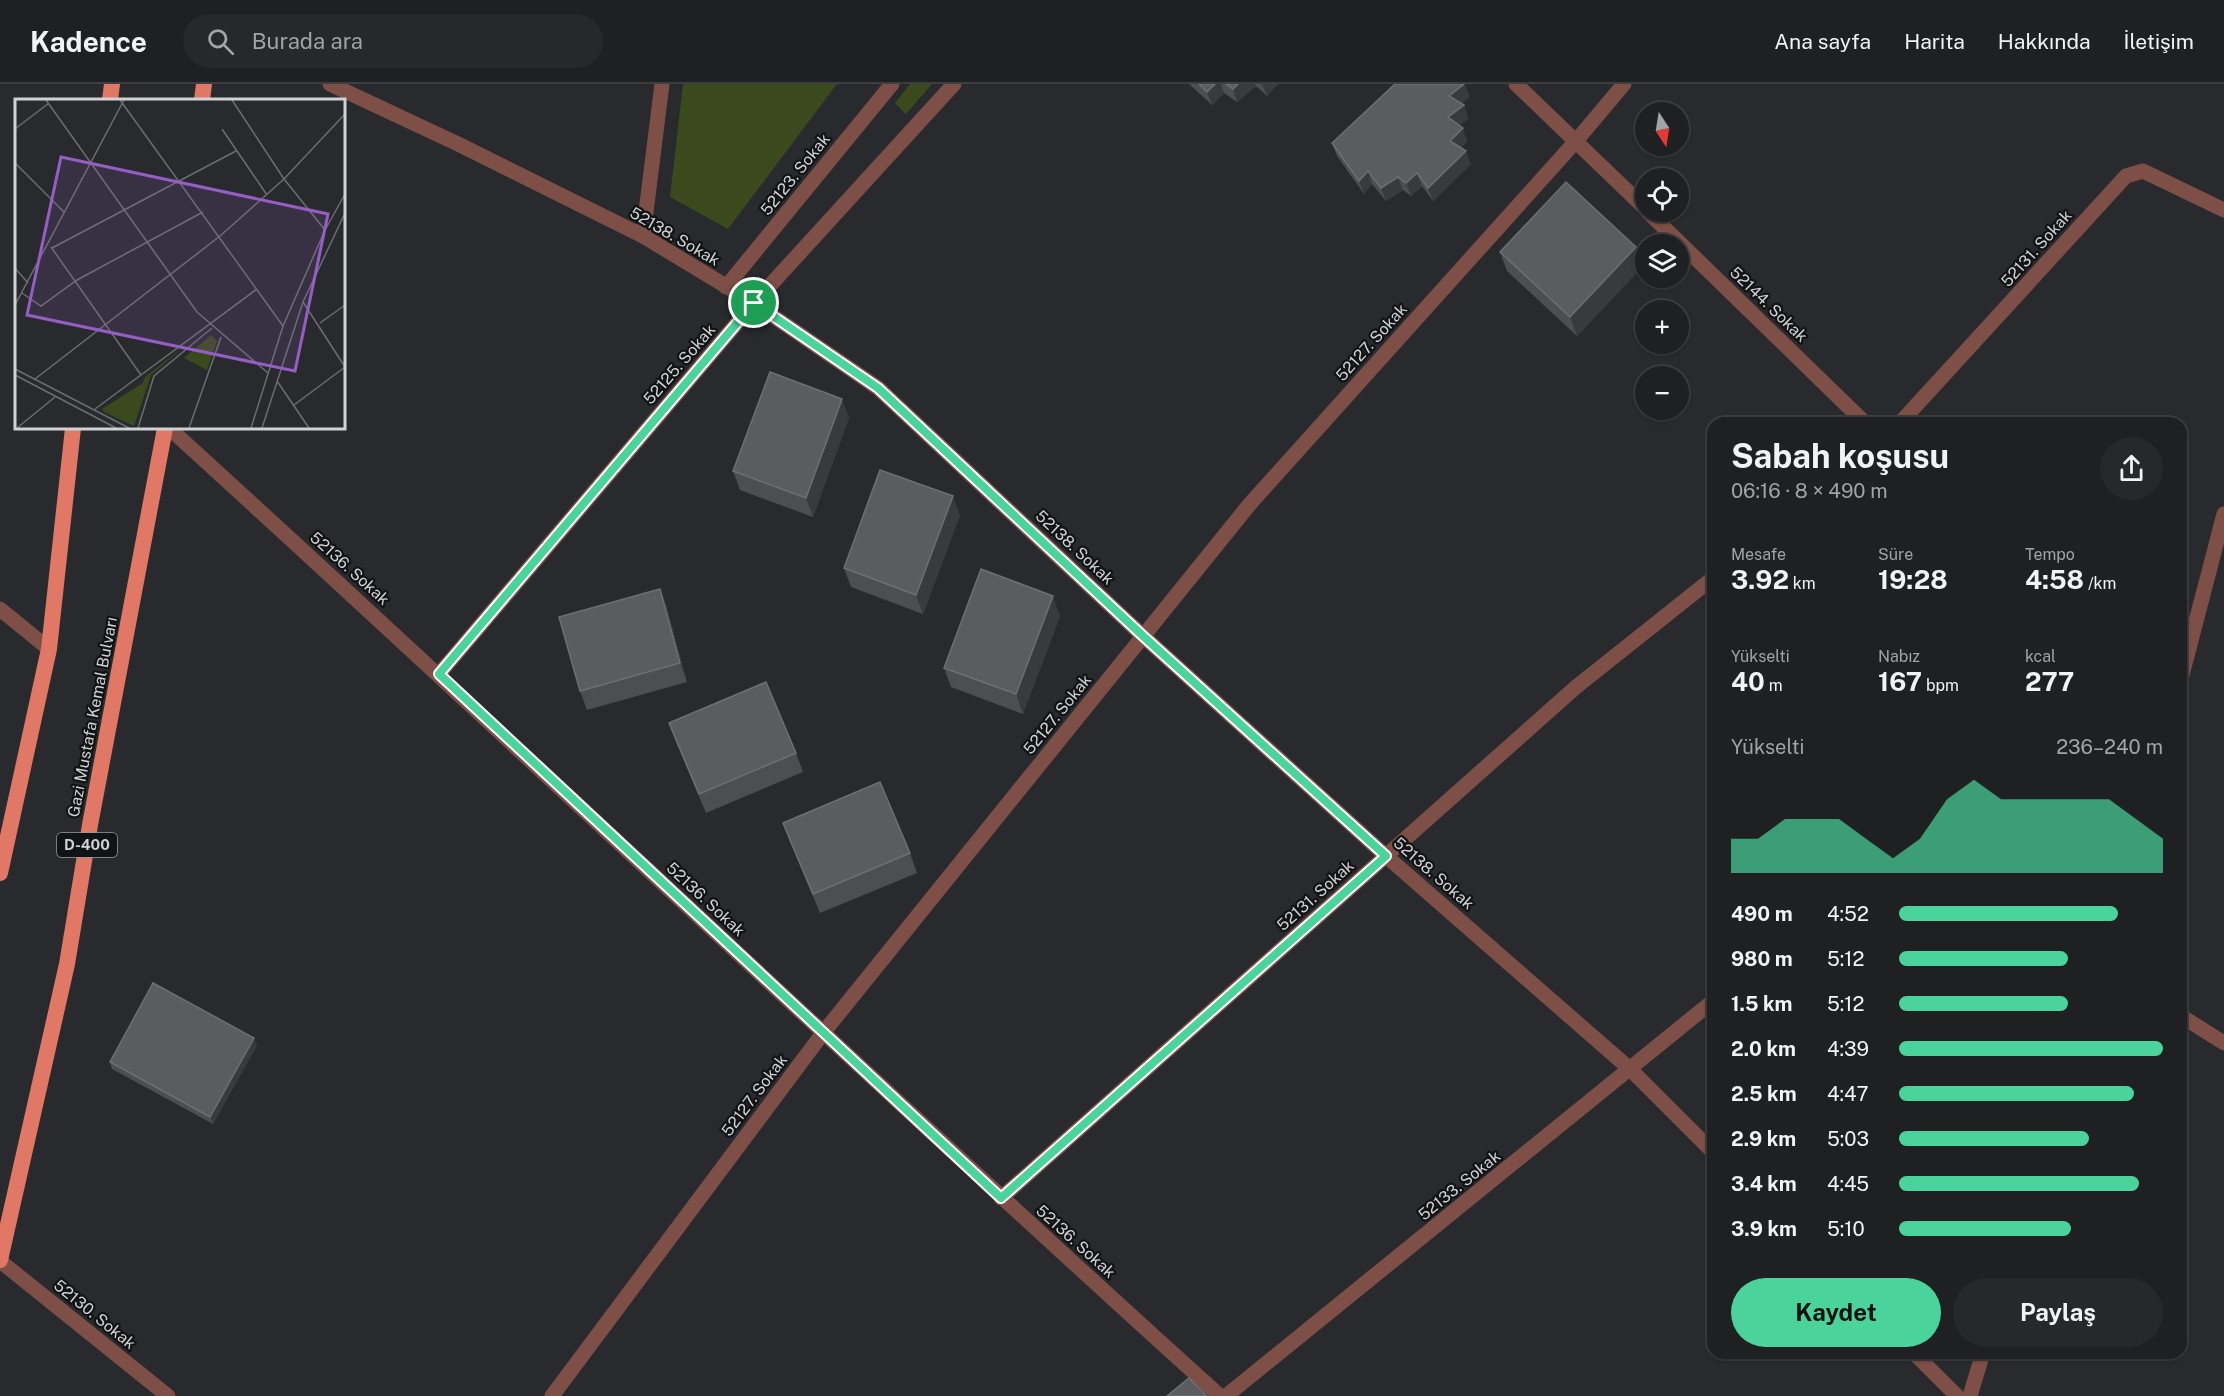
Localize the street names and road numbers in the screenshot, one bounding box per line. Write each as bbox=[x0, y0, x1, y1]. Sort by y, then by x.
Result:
street label: 52123. Sokak bbox=[757, 130, 834, 219]
street label: 52138. Sokak bbox=[627, 203, 723, 270]
street label: 52131. Sokak bbox=[1997, 206, 2076, 291]
street label: 52144. Sokak bbox=[1726, 263, 1811, 346]
street label: 52127. Sokak bbox=[1332, 300, 1411, 385]
street label: 52125. Sokak bbox=[639, 320, 719, 408]
street label: 52138. Sokak bbox=[1031, 506, 1118, 589]
street label: 52136. Sokak bbox=[306, 528, 393, 609]
street label: Gazi Mustafa Kemal Bulvarı bbox=[64, 615, 121, 819]
street label: 52127. Sokak bbox=[1019, 671, 1095, 758]
road number: D-400 bbox=[57, 833, 117, 857]
street label: 52138. Sokak bbox=[1390, 833, 1478, 913]
street label: 52131. Sokak bbox=[1273, 856, 1358, 935]
street label: 52136. Sokak bbox=[663, 858, 749, 940]
street label: 52127. Sokak bbox=[718, 1051, 791, 1140]
street label: 52133. Sokak bbox=[1414, 1147, 1504, 1224]
street label: 52136. Sokak bbox=[1032, 1201, 1119, 1282]
street label: 52130. Sokak bbox=[50, 1276, 139, 1353]

